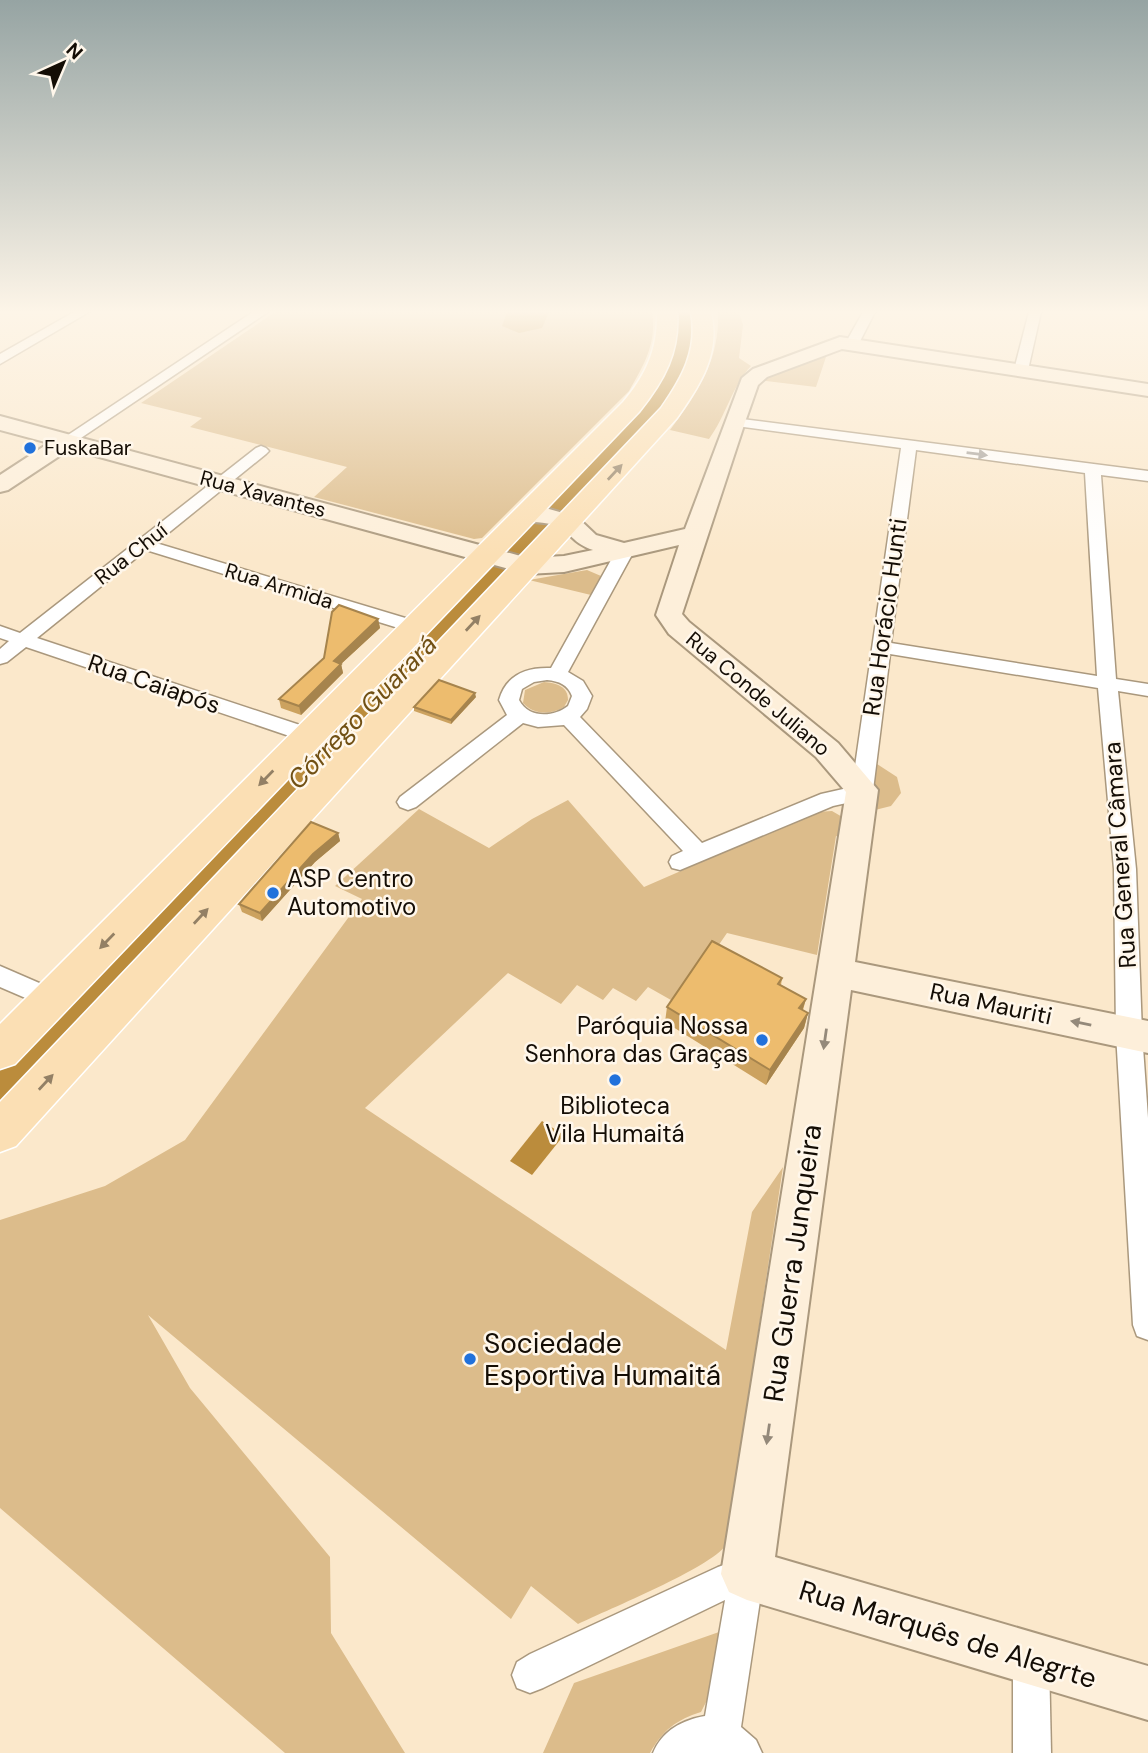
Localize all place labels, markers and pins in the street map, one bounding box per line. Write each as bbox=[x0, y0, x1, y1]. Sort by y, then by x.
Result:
place label: FuskaBar bbox=[44, 434, 132, 462]
marker: FuskaBar bbox=[22, 440, 38, 456]
place label: ASP Centro Automotivo bbox=[287, 863, 416, 922]
marker: ASP Centro Automotivo bbox=[265, 885, 281, 901]
place label: Paróquia Nossa Senhora das Graças bbox=[525, 1010, 748, 1069]
marker: Paróquia Nossa Senhora das Graças bbox=[754, 1032, 770, 1048]
marker: Biblioteca Vila Humaitá bbox=[607, 1072, 623, 1088]
place label: Biblioteca Vila Humaitá bbox=[545, 1090, 685, 1149]
place label: Sociedade Esportiva Humaitá bbox=[484, 1325, 721, 1394]
marker: Sociedade Esportiva Humaitá bbox=[462, 1351, 478, 1367]

